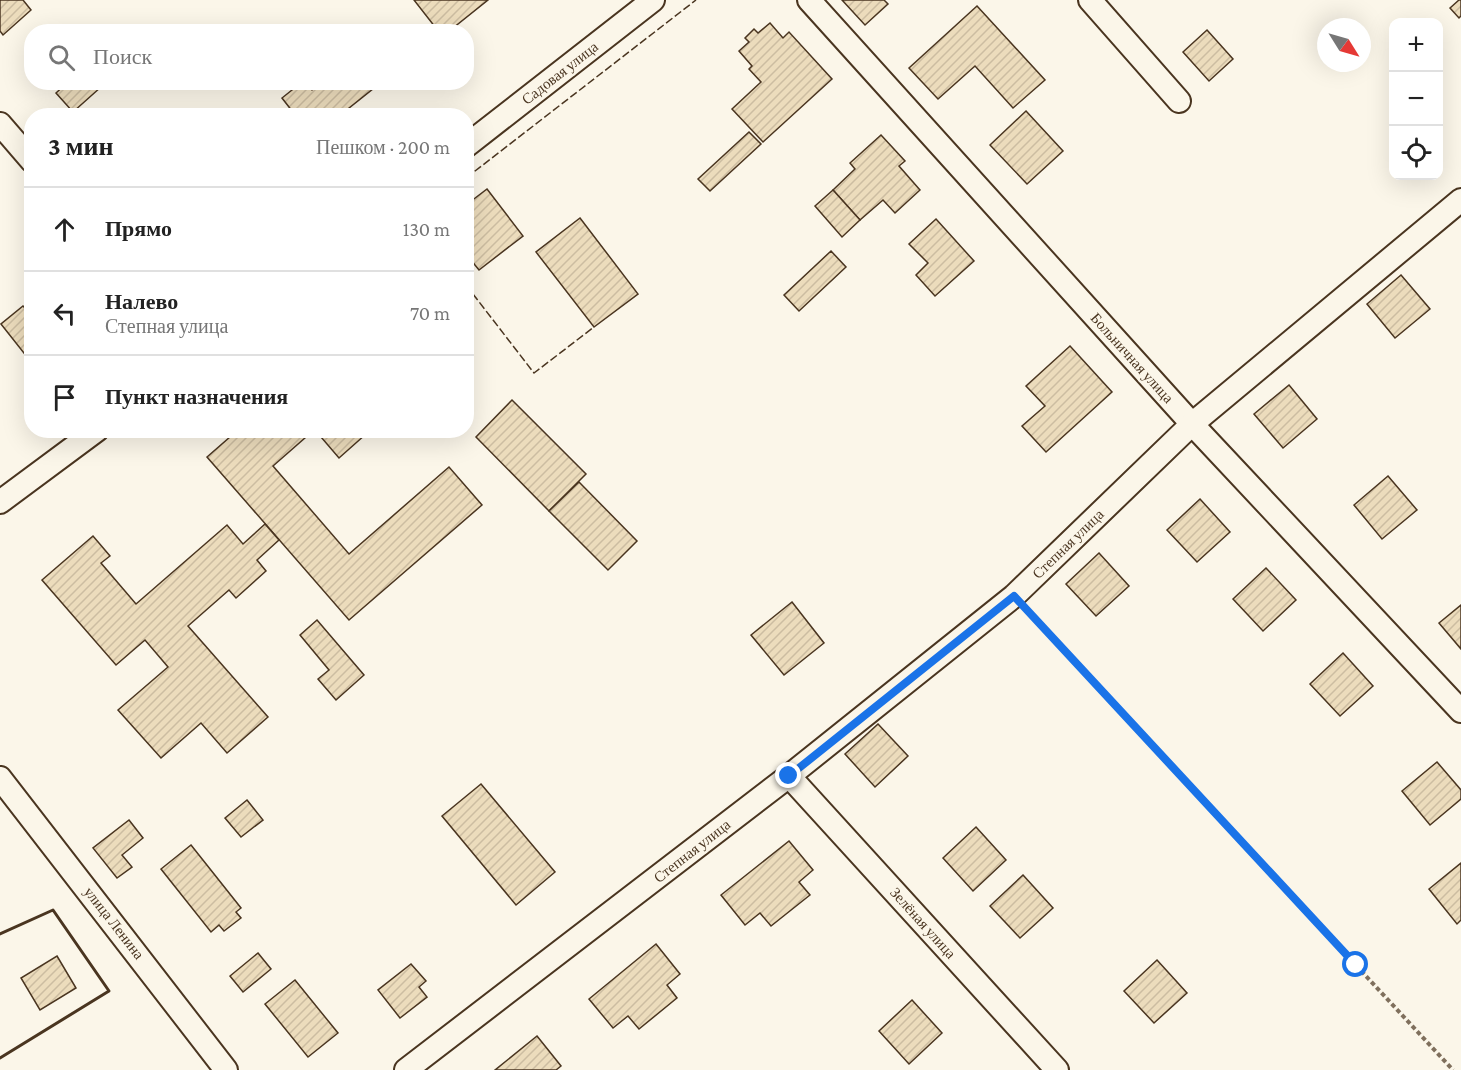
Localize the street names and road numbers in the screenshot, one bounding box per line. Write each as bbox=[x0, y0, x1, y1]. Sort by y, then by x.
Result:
street label: Садовая улица bbox=[519, 38, 601, 108]
street label: Больничная улица bbox=[1087, 310, 1177, 406]
street label: Степная улица bbox=[1029, 506, 1107, 582]
street label: Степная улица bbox=[651, 816, 734, 886]
street label: улица Ленина bbox=[81, 884, 147, 963]
street label: Зелёная улица bbox=[887, 884, 959, 962]

